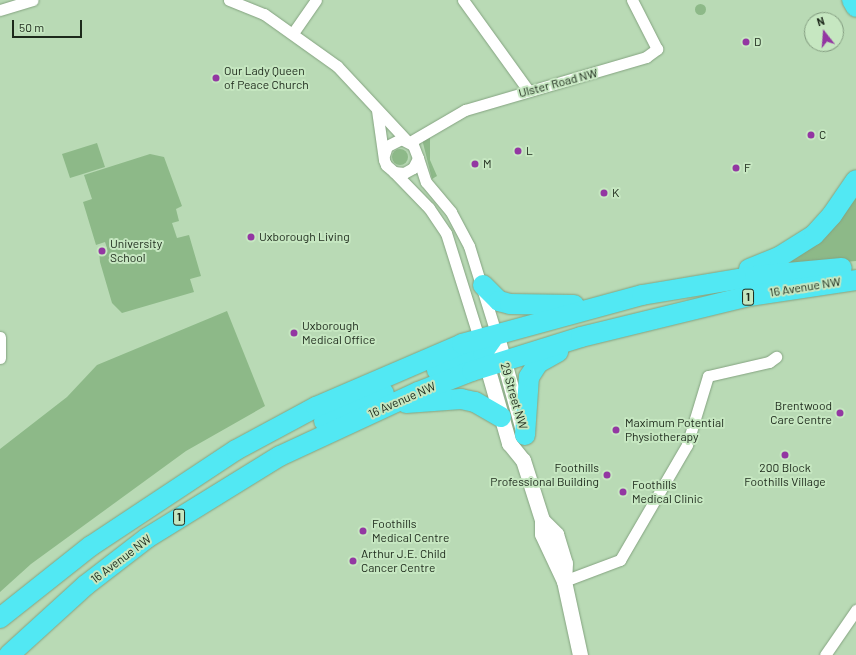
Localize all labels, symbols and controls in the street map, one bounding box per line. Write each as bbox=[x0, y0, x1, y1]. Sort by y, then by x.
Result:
scale bar bbox=[14, 12, 84, 38]
north arrow bbox=[804, 12, 844, 52]
text: N bbox=[815, 14, 826, 28]
text: 50 m bbox=[19, 20, 44, 34]
place label: D bbox=[754, 35, 761, 49]
marker: D bbox=[741, 37, 751, 47]
place label: Our Lady Queen of Peace Church bbox=[224, 64, 309, 92]
street label: Ulster Road NW bbox=[517, 66, 599, 100]
marker: Our Lady Queen of Peace Church bbox=[211, 73, 221, 83]
place label: C bbox=[819, 128, 826, 142]
marker: C bbox=[806, 130, 816, 140]
place label: L bbox=[526, 144, 533, 158]
marker: L bbox=[513, 146, 523, 156]
place label: M bbox=[483, 157, 492, 171]
marker: M bbox=[470, 159, 480, 169]
place label: F bbox=[744, 161, 751, 175]
marker: F bbox=[731, 163, 741, 173]
place label: K bbox=[612, 186, 619, 200]
marker: K bbox=[599, 188, 609, 198]
place label: Uxborough Living bbox=[259, 230, 350, 244]
marker: Uxborough Living bbox=[246, 232, 256, 242]
place label: University School bbox=[110, 237, 162, 265]
marker: University School bbox=[97, 246, 107, 256]
street label: 16 Avenue NW bbox=[768, 274, 842, 300]
road number: 1 bbox=[742, 288, 754, 306]
place label: Uxborough Medical Office bbox=[302, 319, 375, 347]
marker: Uxborough Medical Office bbox=[289, 328, 299, 338]
street label: 29 Street NW bbox=[498, 361, 530, 431]
street label: 16 Avenue NW bbox=[366, 379, 438, 421]
place label: Brentwood Care Centre bbox=[770, 399, 832, 427]
marker: Brentwood Care Centre bbox=[835, 408, 845, 418]
place label: Maximum Potential Physiotherapy bbox=[625, 416, 724, 444]
marker: Maximum Potential Physiotherapy bbox=[610, 424, 622, 436]
marker: 200 Block Foothills Village bbox=[780, 450, 790, 460]
place label: Foothills Professional Building bbox=[490, 461, 599, 489]
place label: 200 Block Foothills Village bbox=[744, 461, 826, 489]
marker: Foothills Professional Building bbox=[602, 470, 612, 480]
place label: Foothills Medical Clinic bbox=[632, 478, 703, 506]
marker: Foothills Medical Clinic bbox=[617, 486, 629, 498]
road number: 1 bbox=[173, 508, 185, 526]
place label: Foothills Medical Centre bbox=[372, 517, 449, 545]
marker: Foothills Medical Centre bbox=[357, 525, 369, 537]
street label: 16 Avenue NW bbox=[88, 532, 154, 586]
place label: Arthur J.E. Child Cancer Centre bbox=[361, 547, 446, 575]
marker: Arthur J.E. Child Cancer Centre bbox=[348, 556, 358, 566]

